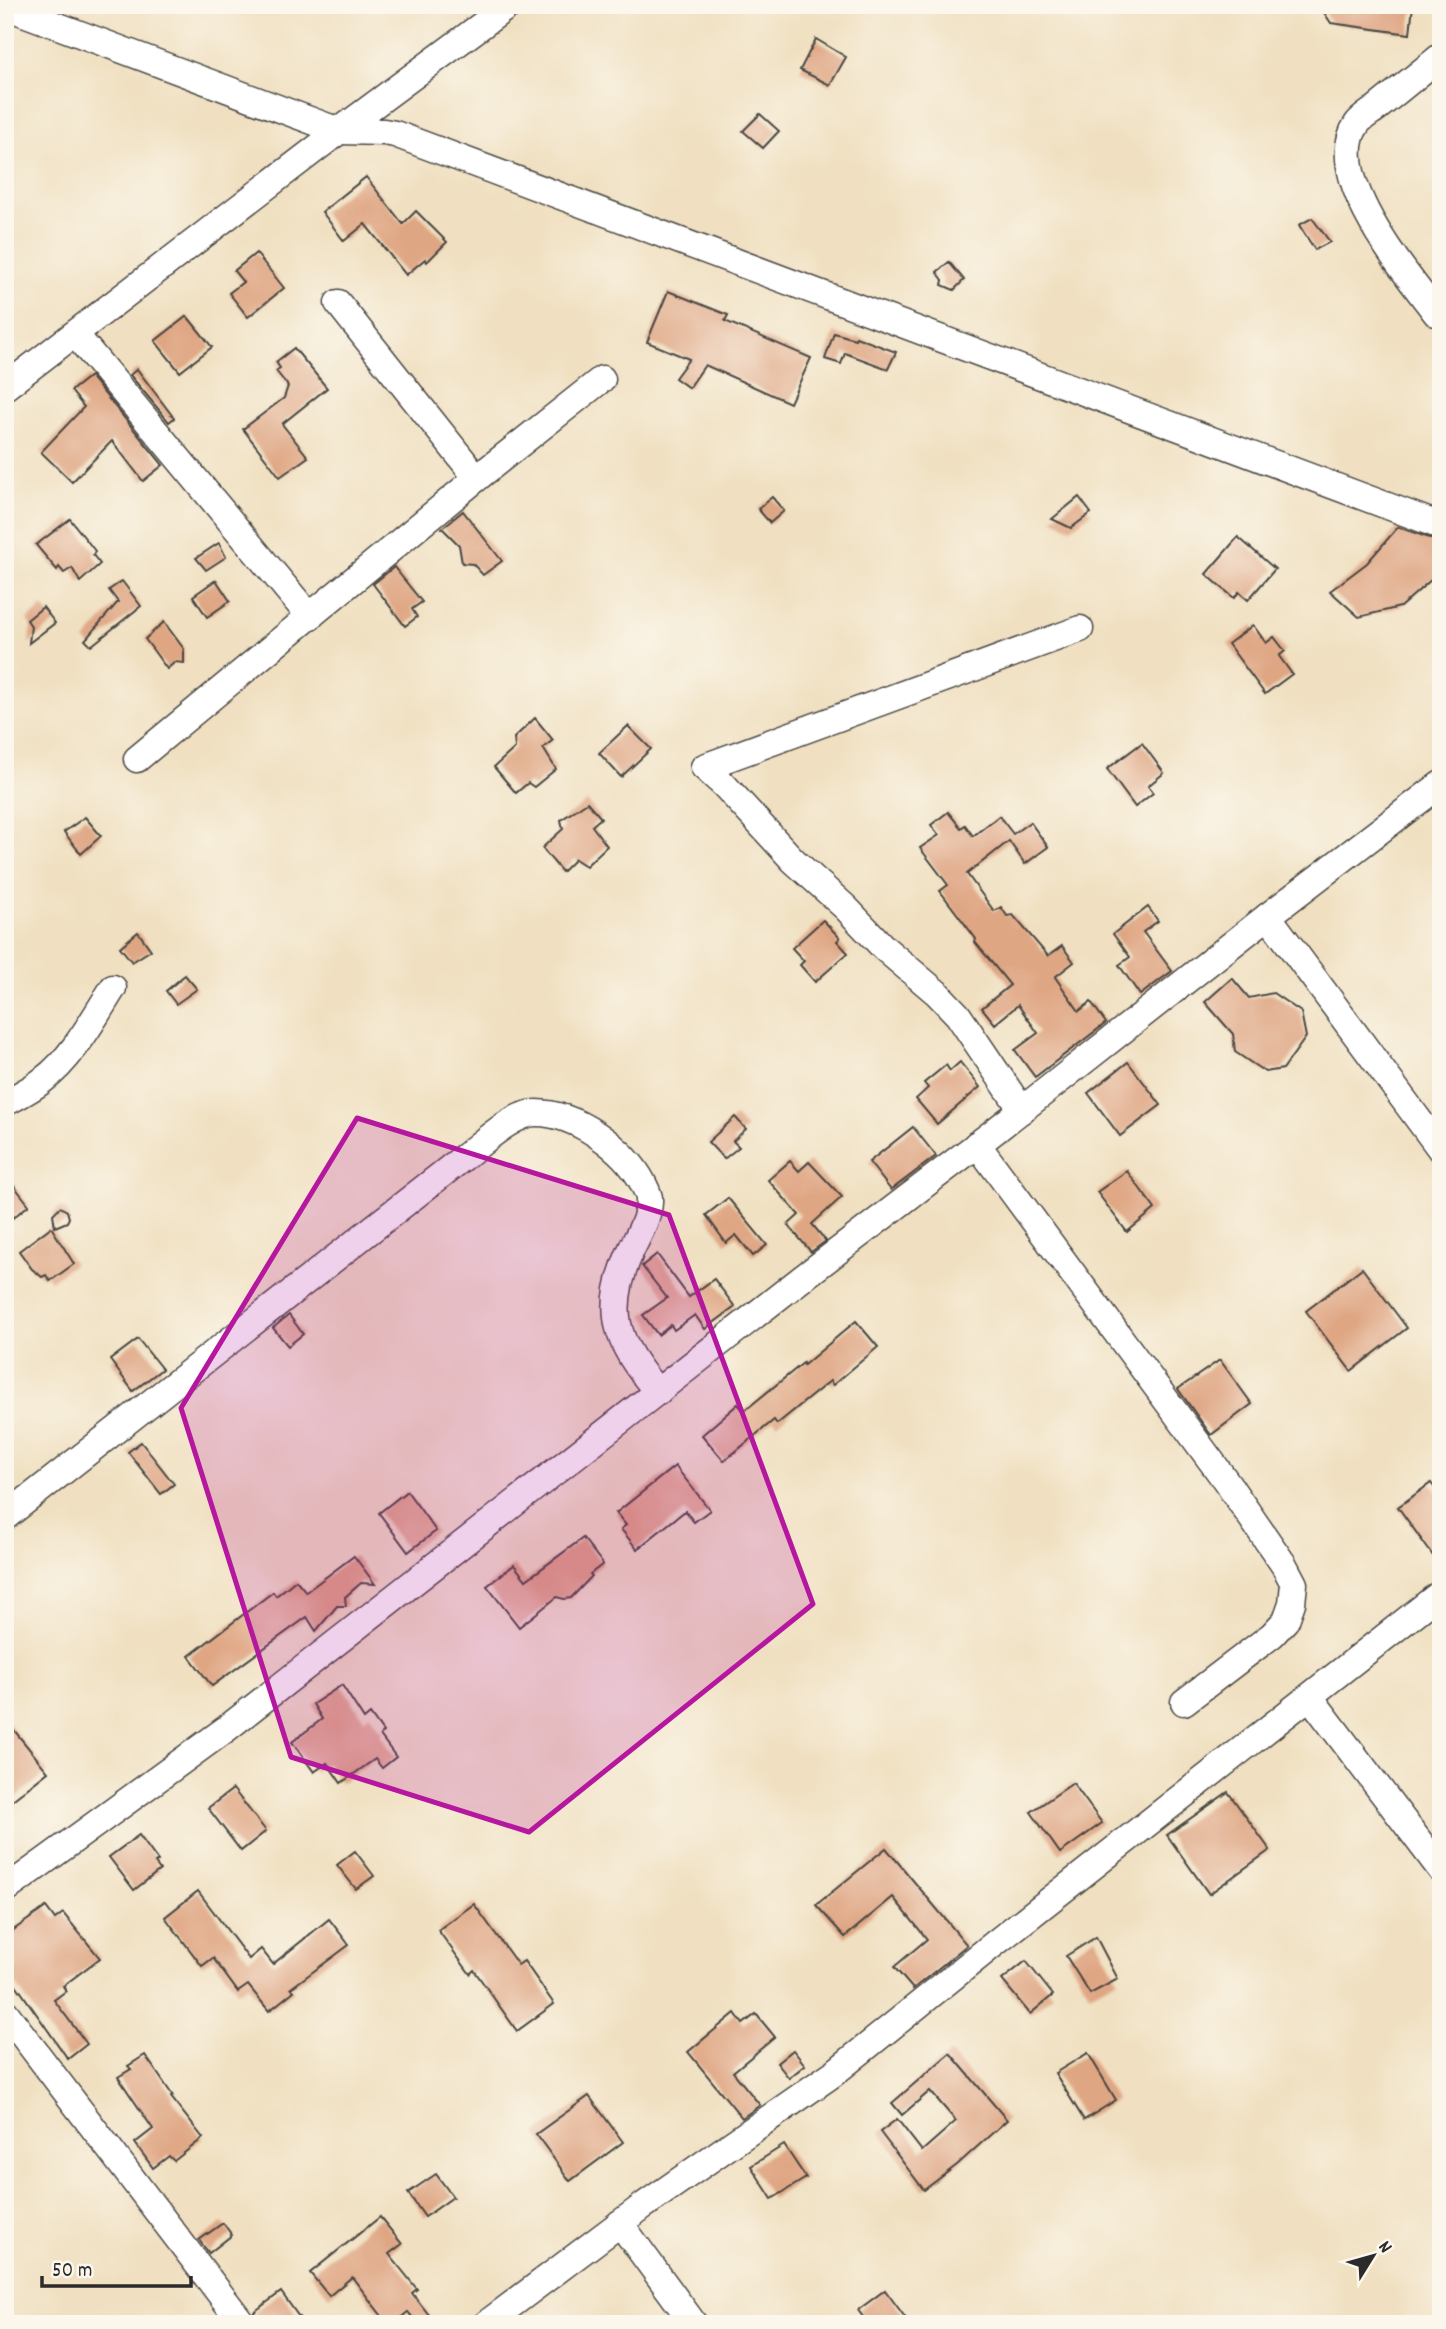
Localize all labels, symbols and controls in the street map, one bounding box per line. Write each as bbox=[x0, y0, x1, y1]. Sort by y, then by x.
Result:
north arrow bbox=[1338, 2220, 1408, 2290]
text: N bbox=[1370, 2236, 1397, 2260]
scale bar bbox=[42, 2245, 191, 2289]
text: 50 m bbox=[52, 2257, 92, 2287]

